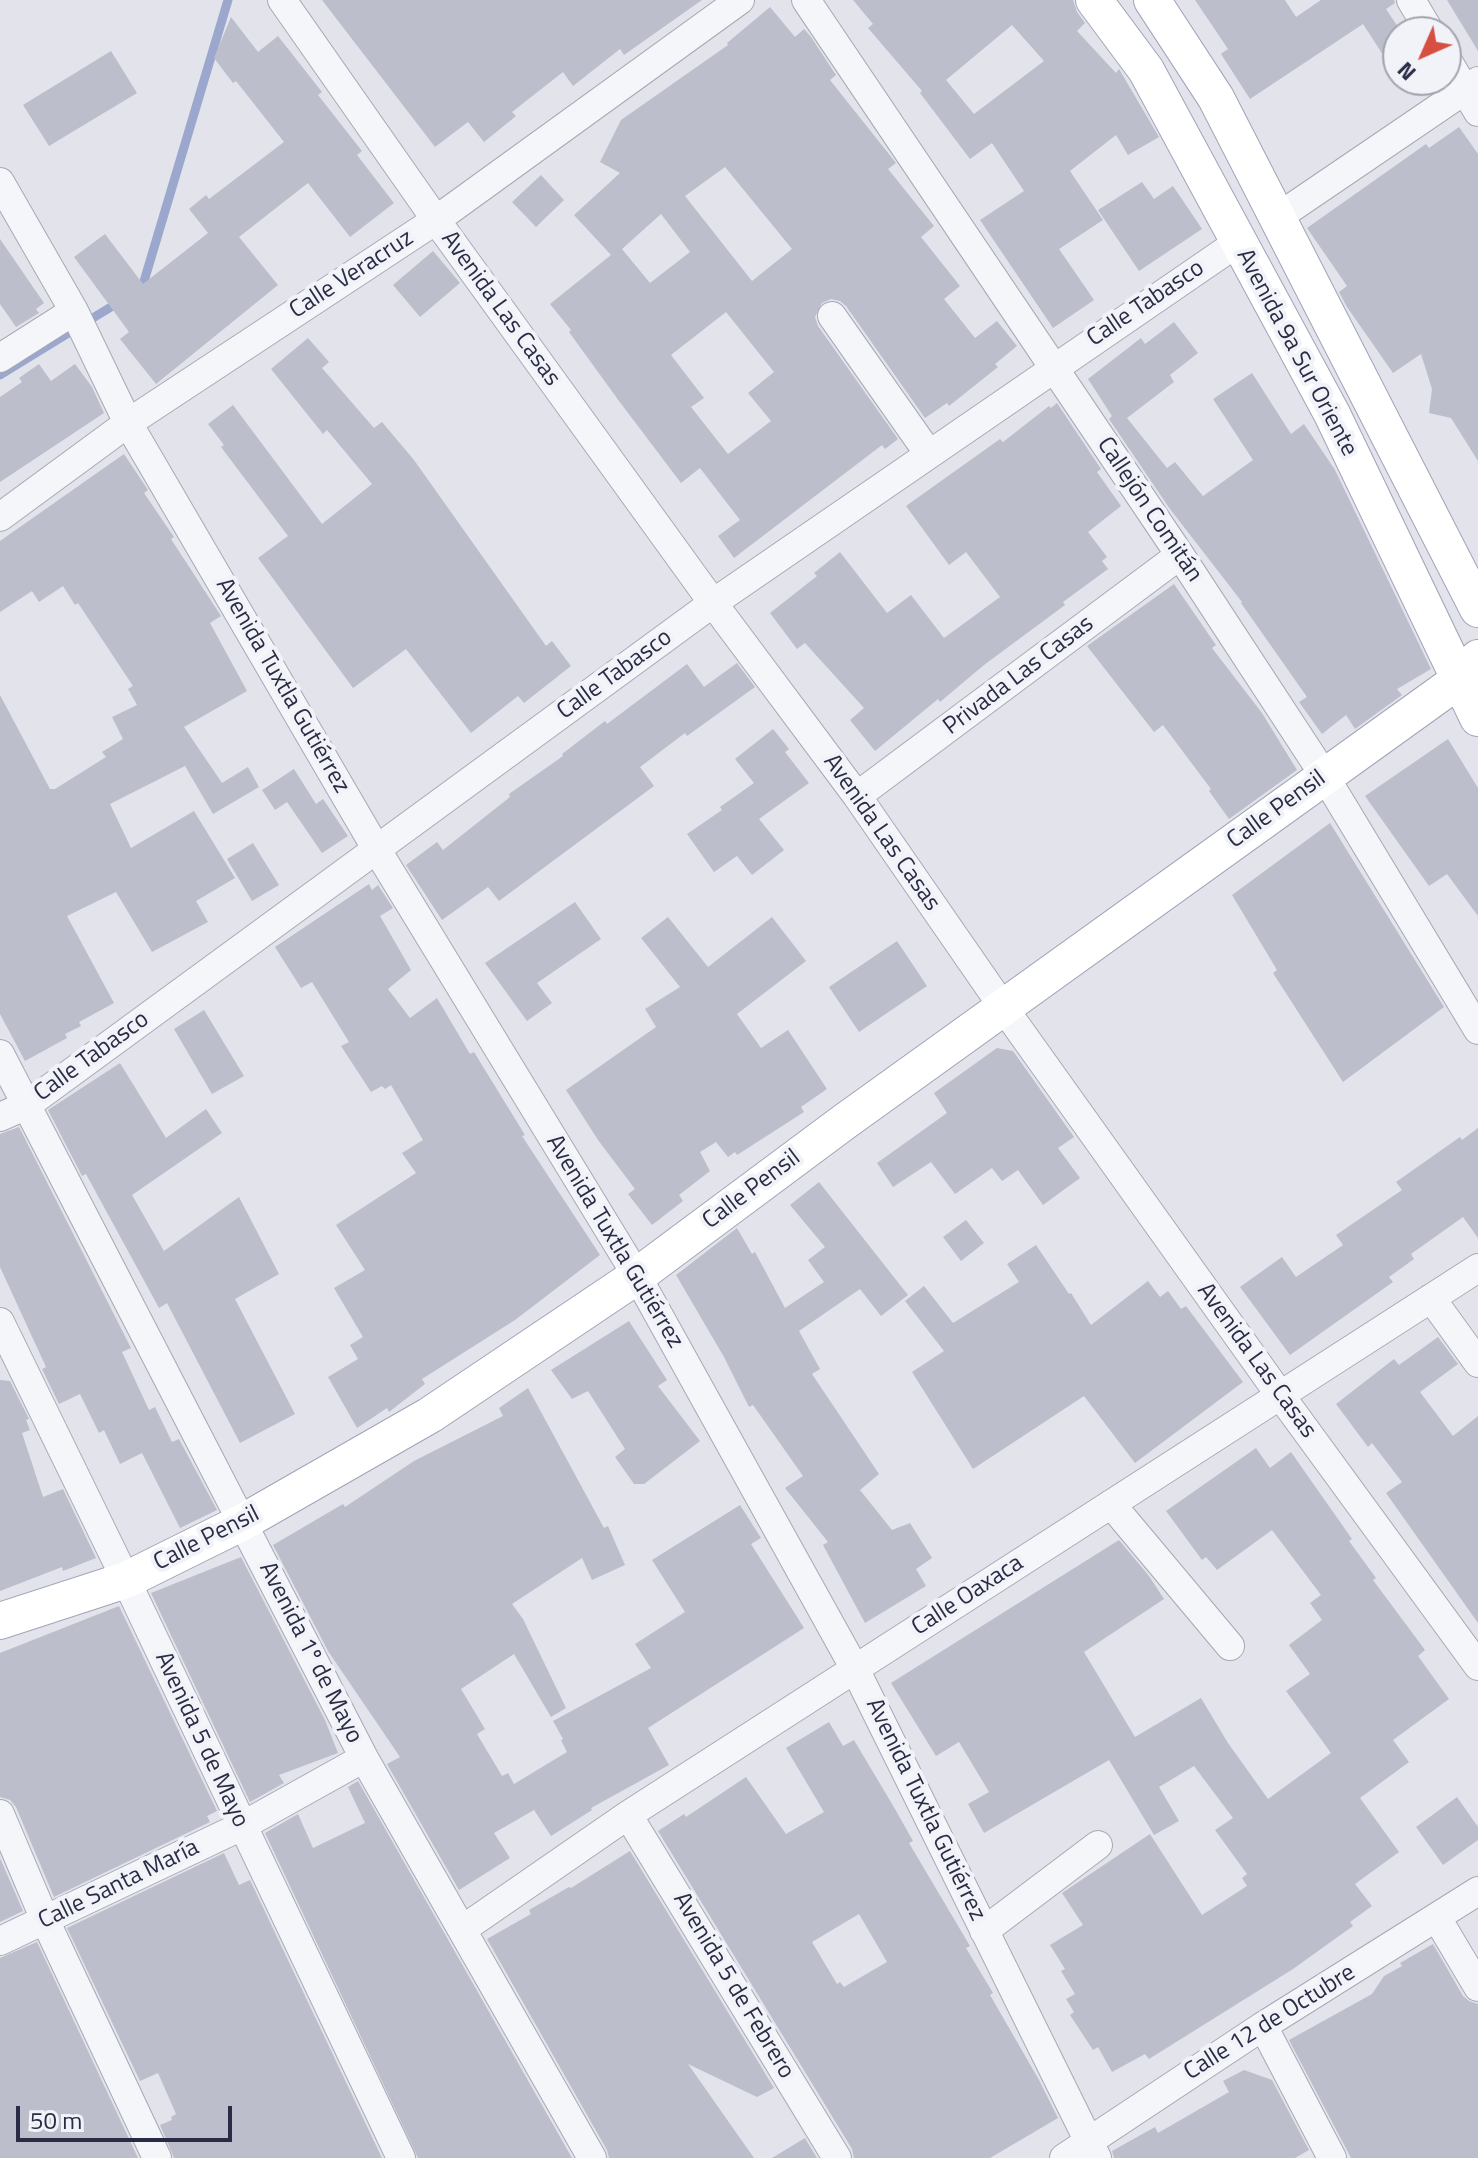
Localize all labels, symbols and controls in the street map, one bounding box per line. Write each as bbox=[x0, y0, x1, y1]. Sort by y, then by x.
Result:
north arrow bbox=[1382, 16, 1462, 96]
text: N bbox=[1389, 54, 1424, 89]
street label: Calle Veracruz bbox=[285, 224, 419, 326]
street label: Avenida Las Casas bbox=[434, 226, 566, 392]
street label: Avenida 9a Sur Oriente bbox=[1229, 245, 1363, 461]
street label: Calle Tabasco bbox=[1082, 254, 1210, 354]
street label: Callejón Comitán bbox=[1090, 432, 1208, 588]
street label: Avenida Tuxtla Gutiérrez bbox=[209, 573, 355, 799]
street label: Privada Las Casas bbox=[938, 610, 1100, 742]
street label: Calle Tabasco bbox=[552, 624, 678, 726]
street label: Avenida Las Casas bbox=[816, 749, 946, 917]
street label: Calle Pensil bbox=[1222, 765, 1332, 855]
street label: Calle Tabasco bbox=[29, 1006, 155, 1108]
street label: Avenida Tuxtla Gutiérrez bbox=[539, 1130, 689, 1354]
street label: Calle Pensil bbox=[698, 1144, 806, 1236]
street label: Avenida Las Casas bbox=[1190, 1278, 1322, 1444]
street label: Calle Pensil bbox=[149, 1500, 265, 1578]
street label: Calle Oaxaca bbox=[907, 1549, 1029, 1643]
street label: Avenida 1º de Mayo bbox=[252, 1558, 368, 1748]
street label: Avenida 5 de Mayo bbox=[148, 1648, 254, 1832]
street label: Avenida Tuxtla Gutiérrez bbox=[859, 1694, 991, 1926]
street label: Calle Santa María bbox=[34, 1834, 204, 1936]
street label: Avenida 5 de Febrero bbox=[666, 1888, 800, 2084]
street label: Calle 12 de Octubre bbox=[1179, 1959, 1361, 2087]
scale bar bbox=[20, 2090, 236, 2140]
text: 50 m bbox=[30, 2102, 82, 2138]

